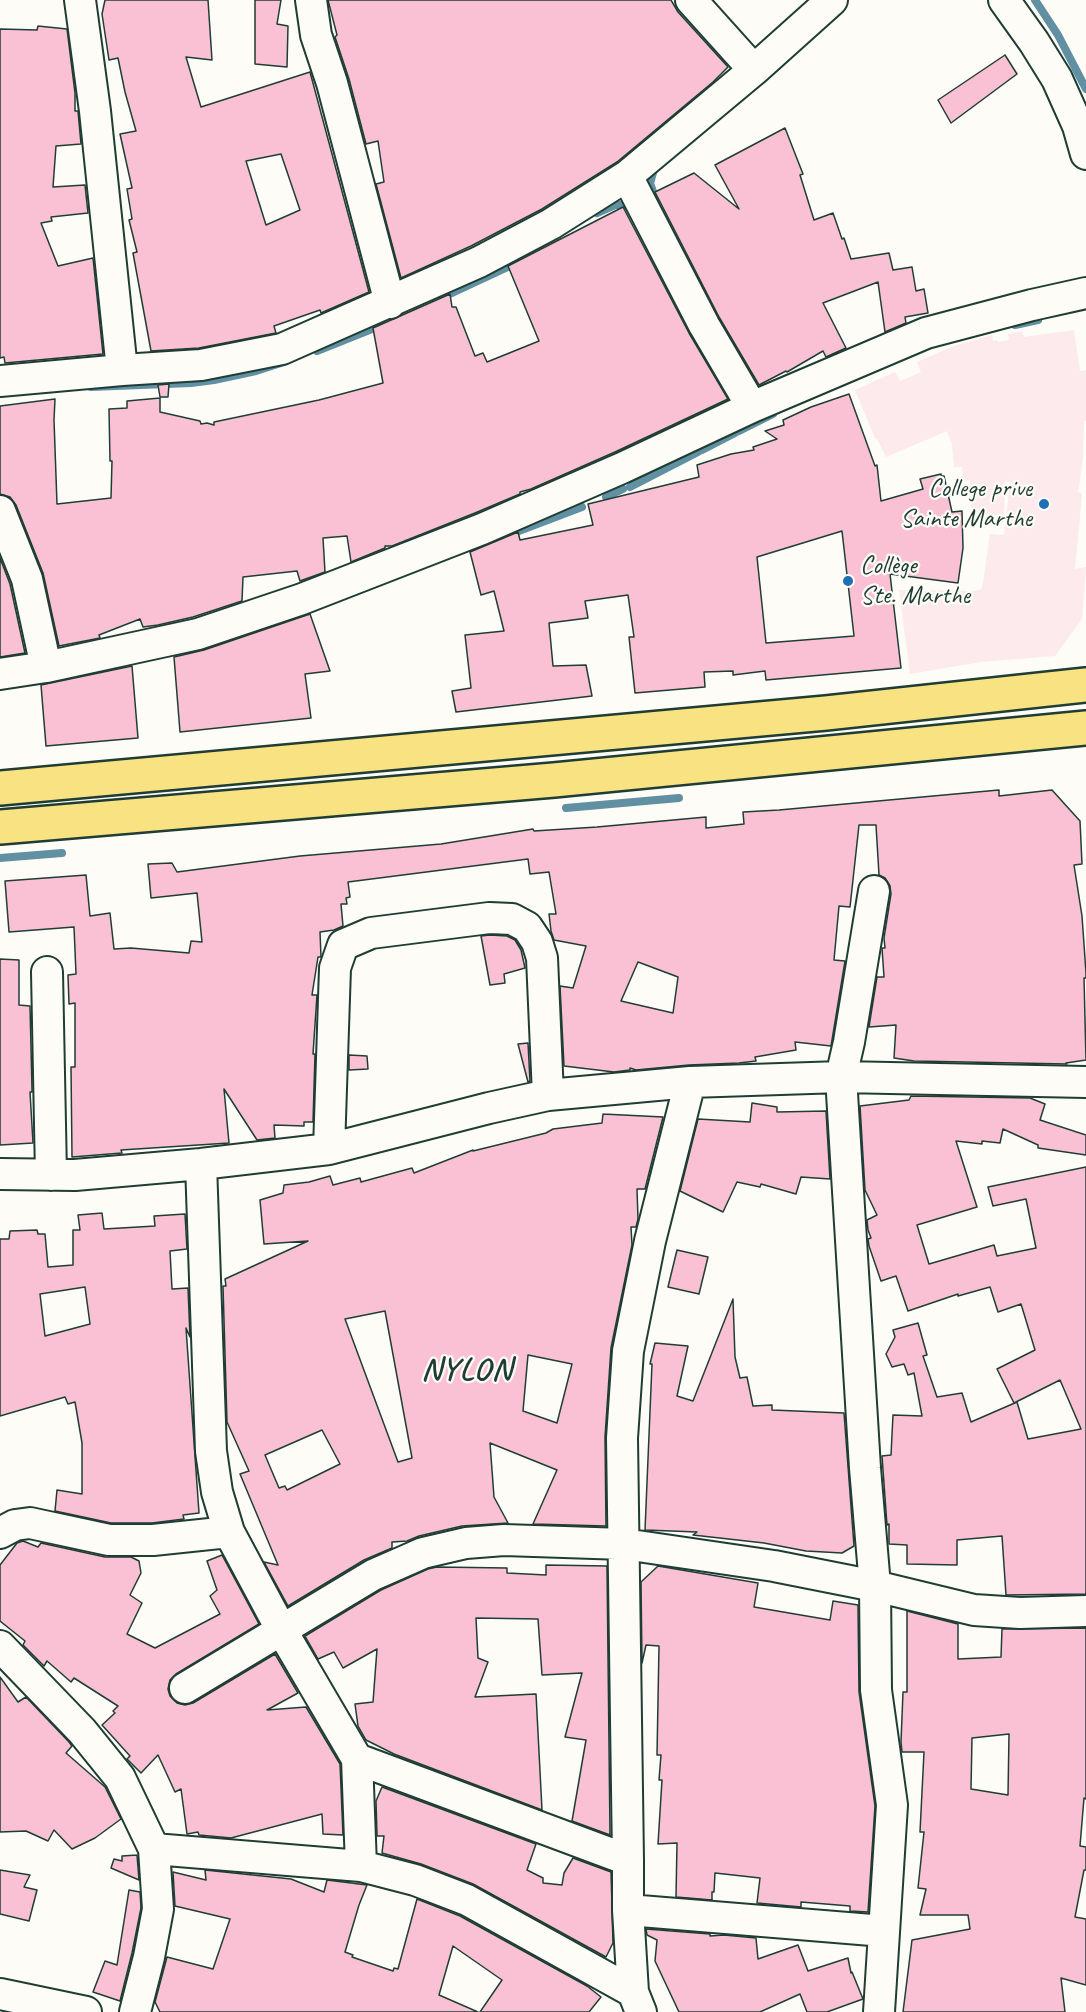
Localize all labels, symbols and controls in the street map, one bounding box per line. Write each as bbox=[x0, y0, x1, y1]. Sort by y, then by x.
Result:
place label: College prive Sainte Marthe bbox=[900, 473, 1032, 534]
marker: College prive Sainte Marthe bbox=[1037, 497, 1051, 511]
place label: Collège Ste. Marthe bbox=[860, 550, 970, 612]
marker: Collège Ste. Marthe bbox=[841, 574, 855, 588]
district label: NYLON bbox=[421, 1352, 513, 1390]

